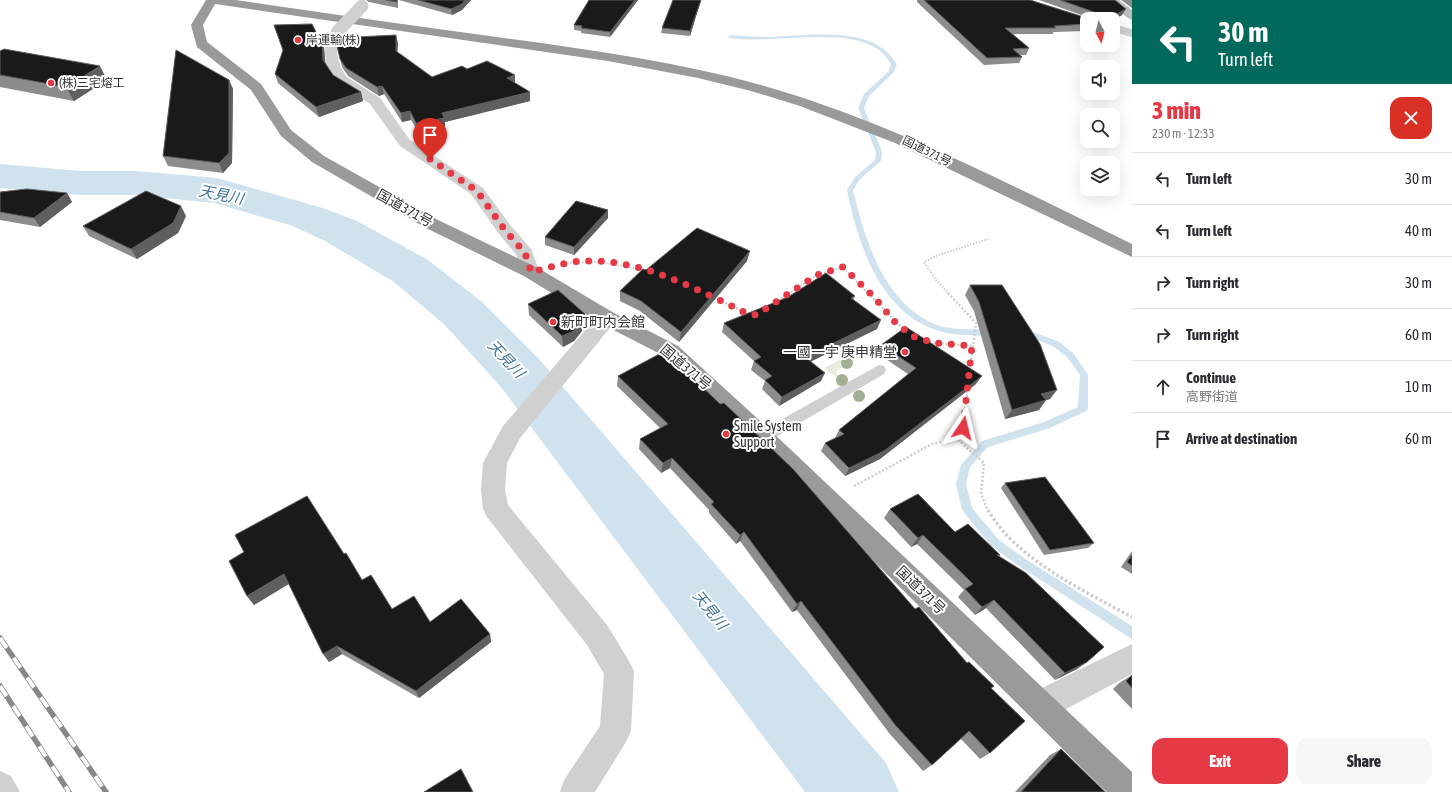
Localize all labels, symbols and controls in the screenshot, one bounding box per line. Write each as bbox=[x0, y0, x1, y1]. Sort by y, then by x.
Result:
north arrow bbox=[1080, 12, 1120, 52]
map controls bbox=[1080, 12, 1120, 196]
icon: left bbox=[1152, 16, 1204, 68]
text: 30 m bbox=[1218, 16, 1268, 48]
place label: 岸運輸(株) bbox=[306, 33, 360, 47]
marker: 岸運輸(株) bbox=[293, 35, 303, 45]
text: Turn left bbox=[1218, 49, 1273, 70]
button: sound bbox=[1080, 60, 1120, 100]
place label: (株)三宅熔工 bbox=[59, 76, 125, 90]
marker: (株)三宅熔工 bbox=[46, 78, 56, 88]
text: 3 min bbox=[1152, 97, 1201, 124]
button: close bbox=[1390, 97, 1432, 139]
button: search bbox=[1080, 108, 1120, 148]
pin bbox=[413, 118, 447, 159]
icon: arrive bbox=[419, 124, 441, 146]
text: 230 m · 12:33 bbox=[1152, 126, 1215, 141]
street label: 国道371号 bbox=[900, 133, 954, 169]
button: layers bbox=[1080, 156, 1120, 196]
icon: left bbox=[1152, 168, 1174, 190]
text: Turn left bbox=[1186, 170, 1232, 187]
text: 30 m bbox=[1405, 170, 1432, 187]
water label: 天見川 bbox=[197, 182, 247, 208]
street label: 国道371号 bbox=[374, 186, 436, 230]
icon: left bbox=[1152, 220, 1174, 242]
text: Turn left bbox=[1186, 222, 1232, 239]
text: 40 m bbox=[1405, 222, 1432, 239]
icon: right bbox=[1152, 272, 1174, 294]
text: Turn right bbox=[1186, 274, 1239, 291]
text: 30 m bbox=[1405, 274, 1432, 291]
place label: 新町町内会館 bbox=[561, 314, 645, 330]
marker: 新町町内会館 bbox=[548, 317, 558, 327]
icon: right bbox=[1152, 324, 1174, 346]
text: Turn right bbox=[1186, 326, 1239, 343]
text: 60 m bbox=[1405, 326, 1432, 343]
water label: 天見川 bbox=[485, 336, 529, 382]
street label: 国道371号 bbox=[657, 341, 715, 393]
place label: 一國一宇 庚申精堂 bbox=[783, 344, 897, 360]
marker: 一國一宇 庚申精堂 bbox=[900, 347, 910, 357]
text: Continue bbox=[1186, 369, 1236, 386]
icon: ahead bbox=[1152, 376, 1174, 398]
text: 10 m bbox=[1405, 378, 1432, 395]
text: 高野街道 bbox=[1186, 389, 1238, 404]
position arrow bbox=[942, 407, 984, 449]
place label: Smile System Support bbox=[734, 418, 802, 450]
icon: arrive bbox=[1152, 428, 1174, 450]
marker: Smile System Support bbox=[721, 429, 731, 439]
text: Arrive at destination bbox=[1186, 430, 1297, 447]
text: 60 m bbox=[1405, 430, 1432, 447]
street label: 国道371号 bbox=[893, 563, 949, 617]
water label: 天見川 bbox=[690, 587, 732, 634]
button: Exit bbox=[1152, 738, 1288, 784]
button: Share bbox=[1296, 738, 1432, 784]

